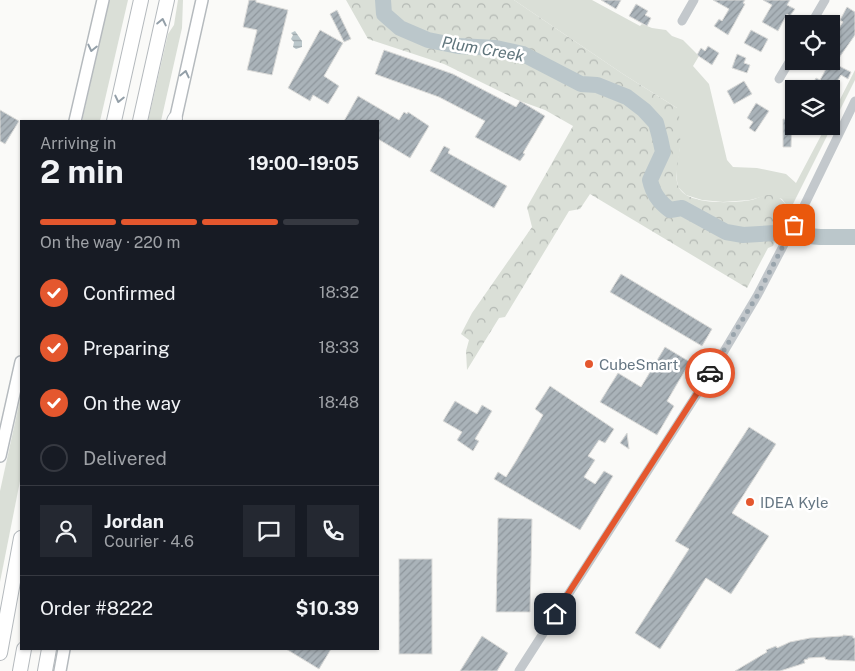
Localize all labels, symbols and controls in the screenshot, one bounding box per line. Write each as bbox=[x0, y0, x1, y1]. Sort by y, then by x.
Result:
map controls bbox=[785, 15, 840, 135]
button: locate bbox=[785, 15, 840, 70]
one-way arrow bbox=[157, 18, 167, 27]
water label: Plum Creek bbox=[440, 32, 526, 66]
one-way arrow bbox=[87, 43, 98, 52]
one-way arrow bbox=[180, 69, 190, 78]
button: layers bbox=[785, 80, 840, 135]
one-way arrow bbox=[114, 94, 125, 103]
text: Arriving in bbox=[40, 134, 116, 153]
text: 19:00–19:05 bbox=[248, 152, 359, 174]
text: 2 min bbox=[40, 153, 124, 190]
pin bbox=[773, 204, 815, 246]
icon: bag bbox=[780, 211, 808, 239]
text: On the way · 220 m bbox=[40, 233, 180, 252]
icon: check bbox=[40, 279, 68, 307]
text: Confirmed bbox=[83, 282, 176, 304]
text: 18:32 bbox=[319, 283, 359, 302]
icon: check bbox=[40, 334, 68, 362]
text: Preparing bbox=[83, 337, 170, 359]
text: 18:33 bbox=[318, 338, 359, 357]
courier bbox=[685, 348, 735, 398]
place label: CubeSmart bbox=[599, 356, 679, 373]
marker: CubeSmart bbox=[583, 358, 595, 370]
icon: car bbox=[696, 359, 724, 387]
icon: check bbox=[40, 389, 68, 417]
text: On the way bbox=[83, 392, 181, 414]
text: 18:48 bbox=[318, 393, 359, 412]
text: Delivered bbox=[83, 447, 167, 469]
place label: IDEA Kyle bbox=[760, 494, 828, 511]
marker: IDEA Kyle bbox=[744, 496, 756, 508]
button: person bbox=[40, 505, 92, 557]
button: chat bbox=[243, 505, 295, 557]
button: phone bbox=[307, 505, 359, 557]
text: Jordan bbox=[104, 510, 164, 532]
text: Courier · 4.6 bbox=[104, 532, 194, 551]
pin bbox=[534, 593, 576, 635]
text: Order #8222 bbox=[40, 597, 153, 619]
text: $10.39 bbox=[295, 597, 359, 619]
icon: home bbox=[541, 600, 569, 628]

